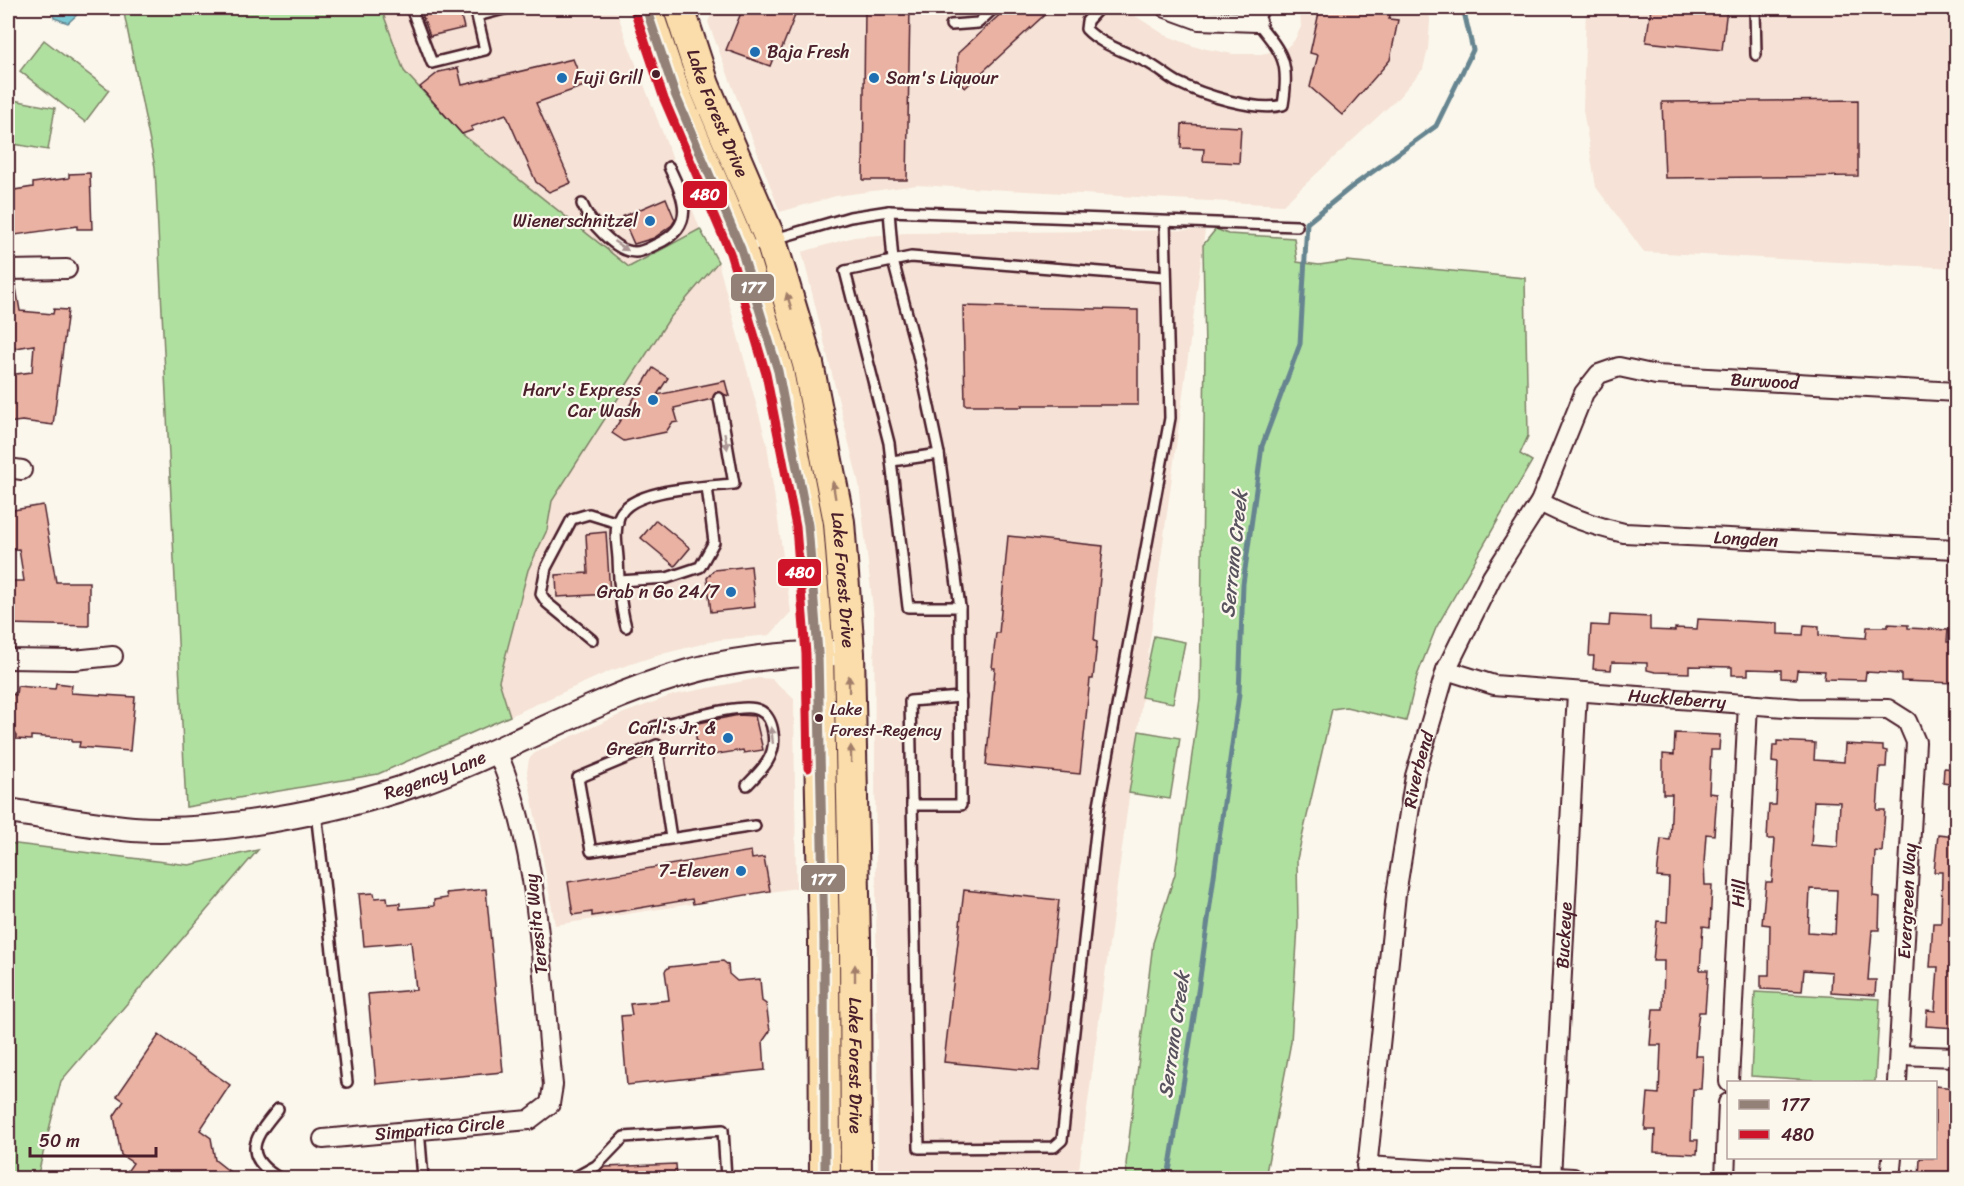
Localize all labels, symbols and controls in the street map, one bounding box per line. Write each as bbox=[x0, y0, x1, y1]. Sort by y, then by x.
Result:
place label: Baja Fresh bbox=[767, 36, 850, 68]
street label: Lake Forest Drive bbox=[677, 45, 758, 183]
marker: Baja Fresh bbox=[748, 45, 762, 59]
place label: Fuji Grill bbox=[574, 62, 644, 94]
place label: Sam's Liquour bbox=[886, 62, 999, 94]
unlabelled marker bbox=[650, 68, 662, 80]
marker: Fuji Grill bbox=[555, 71, 569, 85]
marker: Sam's Liquour bbox=[867, 71, 881, 85]
line badge: 480 bbox=[682, 180, 728, 209]
text: 480 bbox=[689, 180, 720, 209]
place label: Wienerschnitzel bbox=[513, 205, 639, 237]
marker: Wienerschnitzel bbox=[643, 214, 657, 228]
one-way arrow bbox=[612, 240, 629, 251]
line badge: 177 bbox=[730, 273, 775, 302]
text: 177 bbox=[740, 273, 767, 302]
one-way arrow bbox=[784, 292, 793, 310]
street label: Burwood bbox=[1730, 363, 1801, 399]
place label: Harv's Express Car Wash bbox=[523, 374, 642, 427]
marker: Harv's Express Car Wash bbox=[646, 393, 660, 407]
one-way arrow bbox=[722, 431, 731, 450]
one-way arrow bbox=[830, 480, 839, 499]
water label: Serrano Creek bbox=[1210, 487, 1258, 619]
street label: Lake Forest Drive bbox=[821, 509, 865, 649]
street label: Longden bbox=[1713, 521, 1779, 556]
line badge: 480 bbox=[777, 558, 822, 587]
text: 480 bbox=[784, 558, 815, 587]
place label: Grab n Go 24/7 bbox=[597, 576, 721, 608]
marker: Grab n Go 24/7 bbox=[724, 585, 738, 599]
one-way arrow bbox=[845, 675, 854, 694]
street label: Huckleberry bbox=[1627, 679, 1728, 719]
place label: Lake Forest-Regency bbox=[830, 695, 942, 745]
place label: Carl's Jr. & Green Burrito bbox=[607, 712, 716, 765]
marker: Lake Forest-Regency bbox=[813, 712, 825, 724]
one-way arrow bbox=[767, 726, 777, 745]
street label: Riverbend bbox=[1394, 726, 1444, 810]
marker: Carl's Jr. & Green Burrito bbox=[721, 731, 735, 745]
street label: Regency Lane bbox=[380, 741, 491, 809]
one-way arrow bbox=[846, 744, 855, 763]
street label: Evergreen Way bbox=[1888, 842, 1926, 960]
place label: 7-Eleven bbox=[659, 855, 729, 887]
marker: 7-Eleven bbox=[734, 864, 748, 878]
line badge: 177 bbox=[800, 864, 846, 893]
text: 177 bbox=[810, 865, 837, 894]
street label: Teresita Way bbox=[515, 872, 557, 976]
street label: Hill bbox=[1722, 878, 1755, 908]
street label: Buckeye bbox=[1546, 901, 1582, 970]
one-way arrow bbox=[850, 964, 860, 983]
water label: Serrano Creek bbox=[1148, 967, 1201, 1100]
street label: Lake Forest Drive bbox=[839, 997, 872, 1134]
legend bbox=[1727, 1081, 1937, 1159]
text: 177 bbox=[1781, 1089, 1811, 1121]
street label: Simpatica Circle bbox=[373, 1106, 506, 1150]
text: 480 bbox=[1781, 1119, 1814, 1151]
scale bar bbox=[30, 1120, 156, 1158]
text: 50 m bbox=[39, 1125, 80, 1157]

